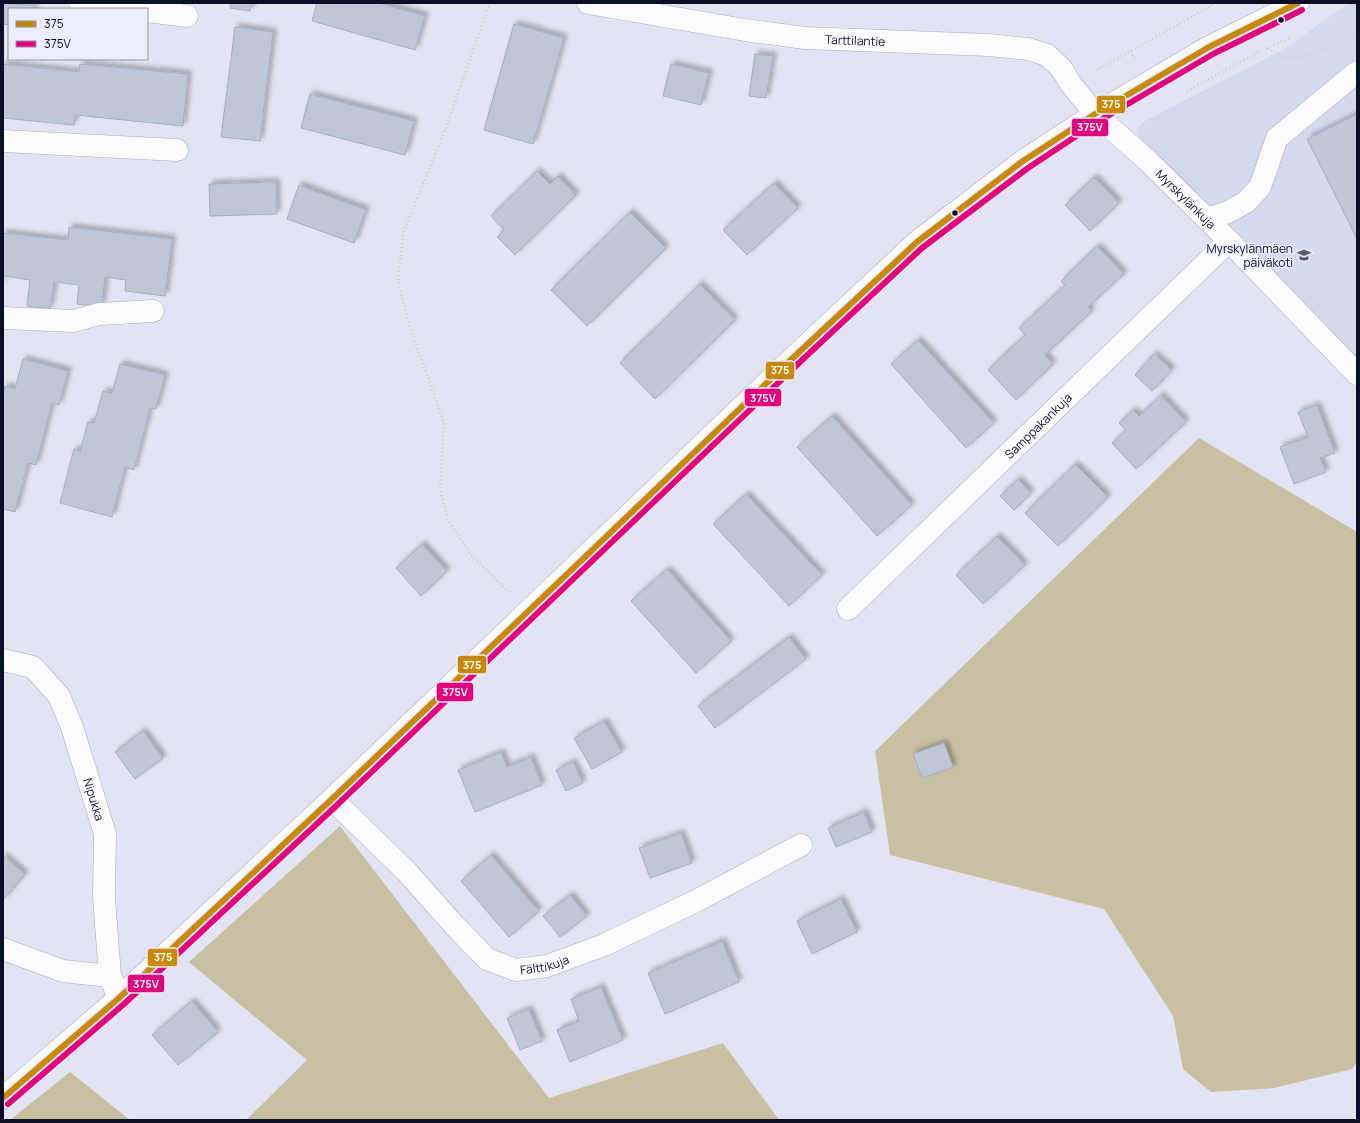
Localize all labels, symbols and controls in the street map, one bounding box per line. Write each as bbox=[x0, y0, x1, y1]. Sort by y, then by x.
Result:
legend bbox=[8, 8, 148, 60]
text: 375 bbox=[44, 15, 64, 32]
unlabelled marker bbox=[1276, 15, 1286, 25]
street label: Tarttilantie bbox=[825, 30, 886, 50]
text: 375V bbox=[44, 35, 72, 52]
line badge: 375 bbox=[1096, 95, 1126, 114]
text: 375 bbox=[1102, 96, 1120, 111]
line badge: 375V bbox=[1071, 118, 1109, 137]
text: 375V bbox=[1077, 119, 1103, 134]
street label: Myrskylänkuja bbox=[1152, 165, 1220, 232]
unlabelled marker bbox=[950, 208, 960, 218]
place label: Myrskylänmäen päiväkoti bbox=[1207, 240, 1293, 271]
school or university icon: Myrskylänmäen päiväkoti bbox=[1296, 247, 1312, 263]
line badge: 375 bbox=[765, 361, 795, 380]
text: 375 bbox=[771, 362, 789, 377]
line badge: 375V bbox=[744, 388, 782, 407]
street label: Samppakankuja bbox=[1000, 389, 1075, 462]
text: 375V bbox=[750, 390, 776, 405]
line badge: 375 bbox=[457, 655, 487, 674]
text: 375 bbox=[463, 657, 481, 672]
line badge: 375V bbox=[436, 682, 474, 702]
text: 375V bbox=[442, 684, 468, 699]
street label: Nipukka bbox=[80, 776, 109, 823]
line badge: 375 bbox=[147, 948, 178, 967]
text: 375 bbox=[154, 949, 172, 964]
street label: Fälttikuja bbox=[519, 950, 571, 978]
line badge: 375V bbox=[127, 974, 165, 993]
text: 375V bbox=[133, 976, 159, 991]

